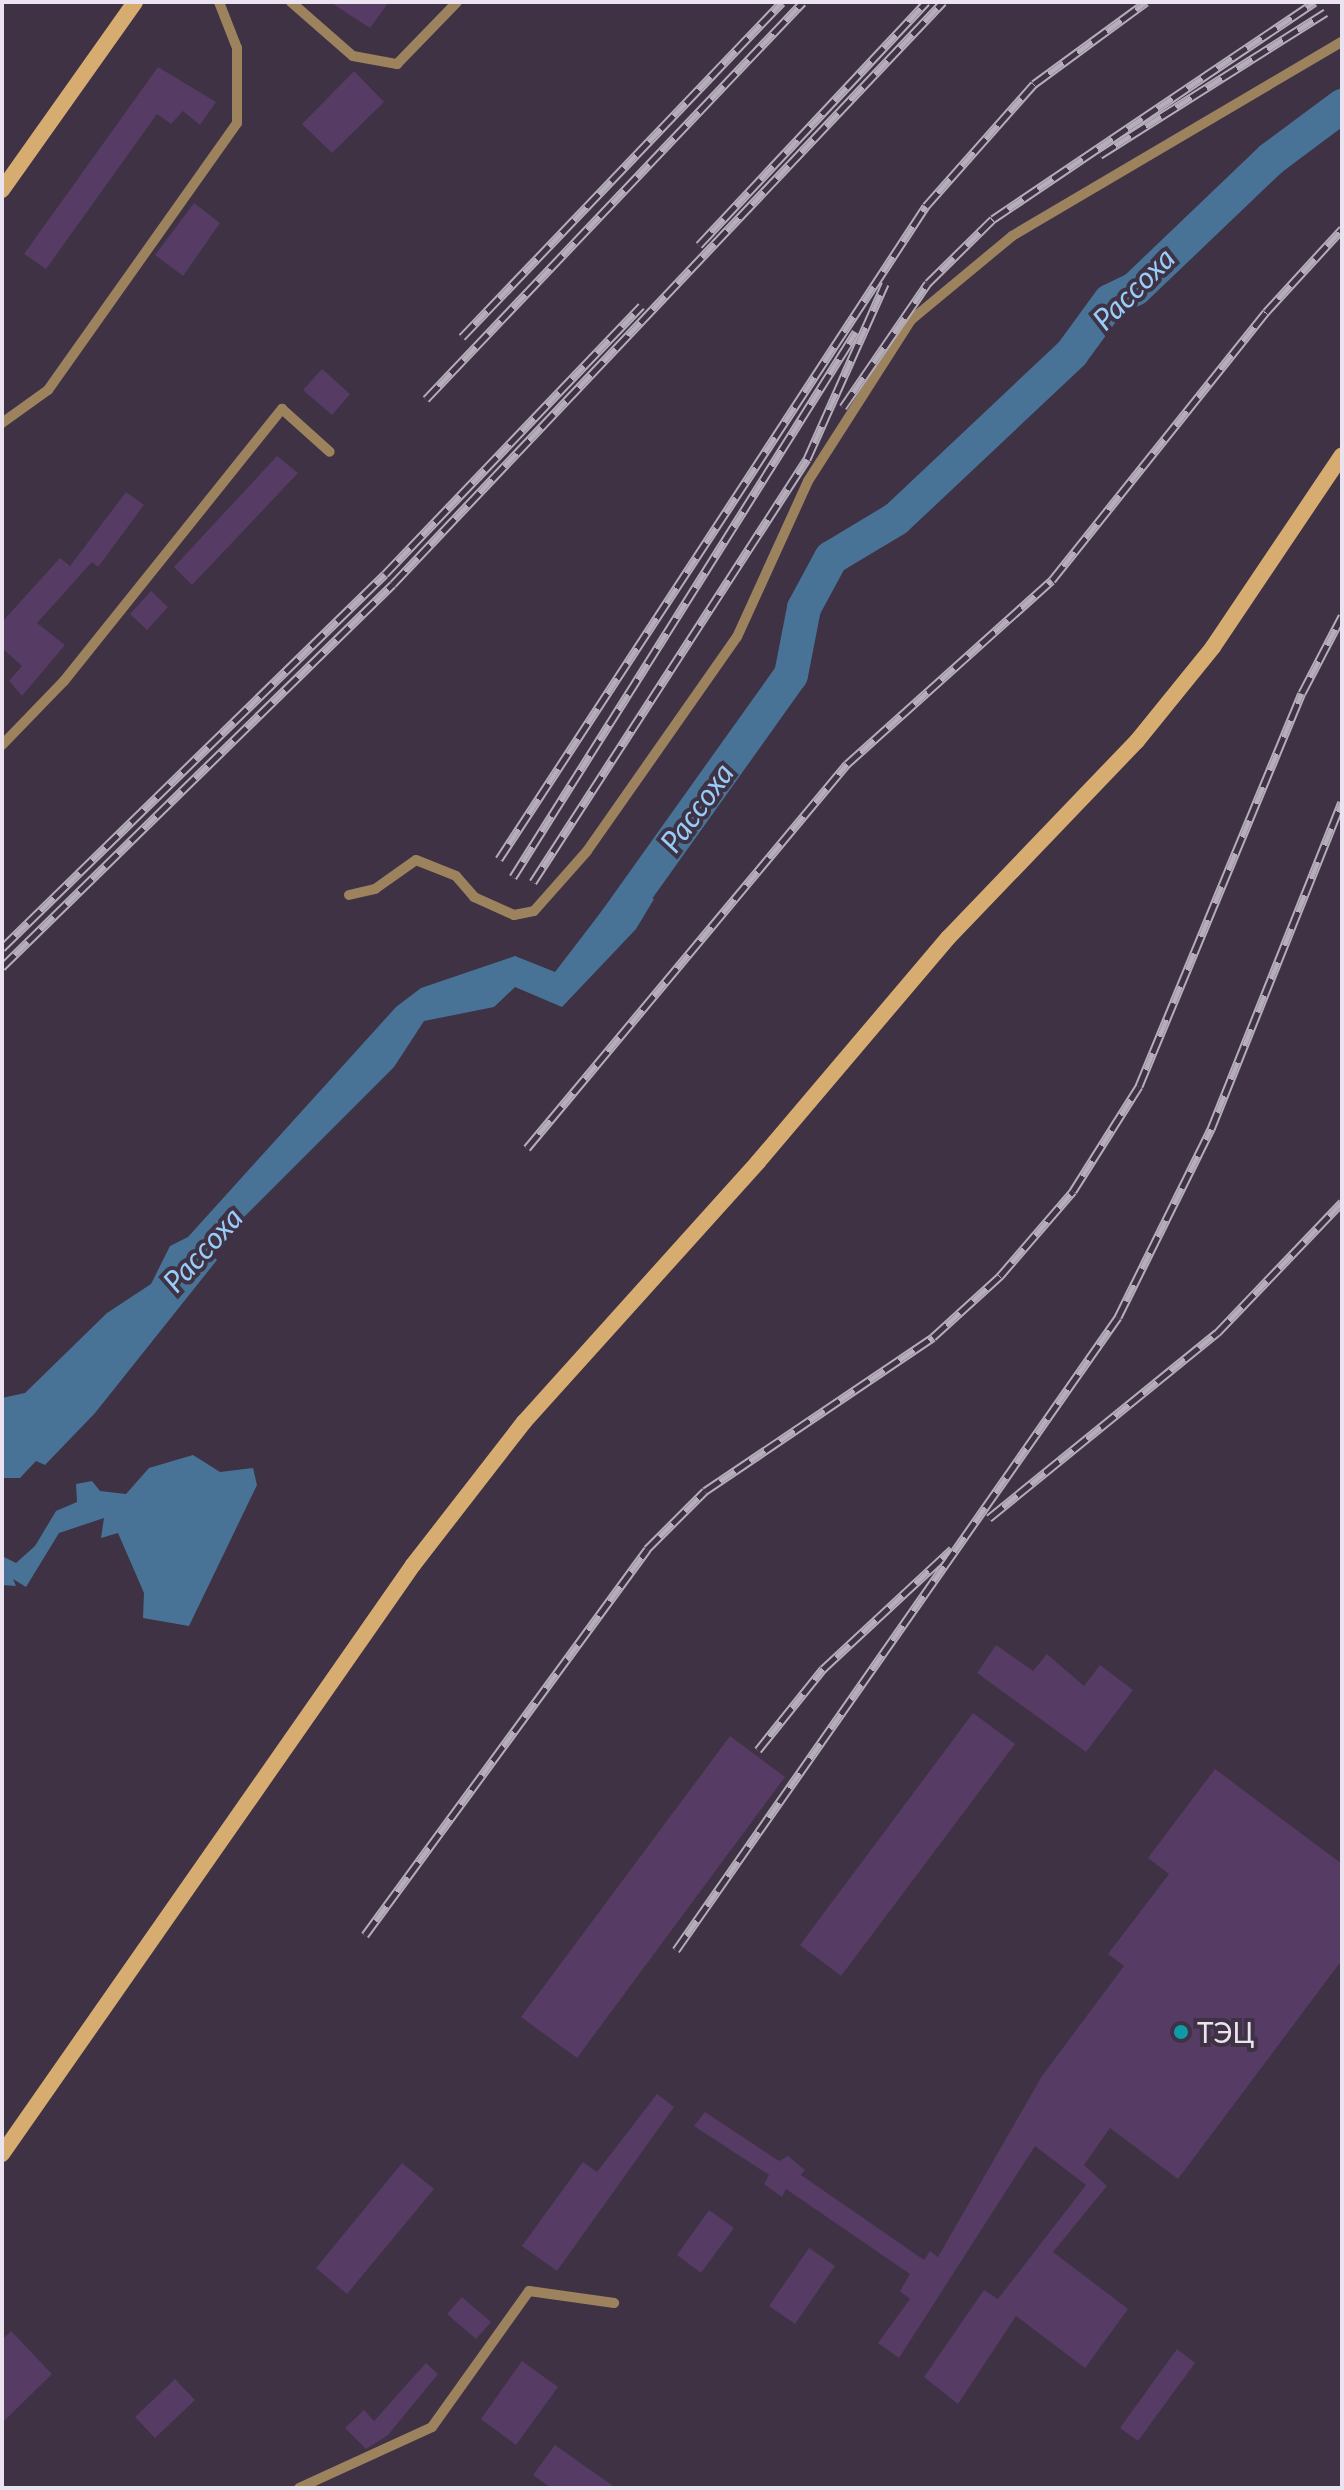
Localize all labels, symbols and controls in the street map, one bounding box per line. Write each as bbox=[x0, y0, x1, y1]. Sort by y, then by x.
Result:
water label: Рассоха bbox=[1084, 239, 1182, 337]
water label: Рассоха bbox=[652, 755, 740, 859]
water label: Рассоха bbox=[155, 1199, 249, 1299]
place label: ТЭЦ bbox=[1197, 2015, 1254, 2049]
marker: ТЭЦ bbox=[1172, 2023, 1190, 2041]

